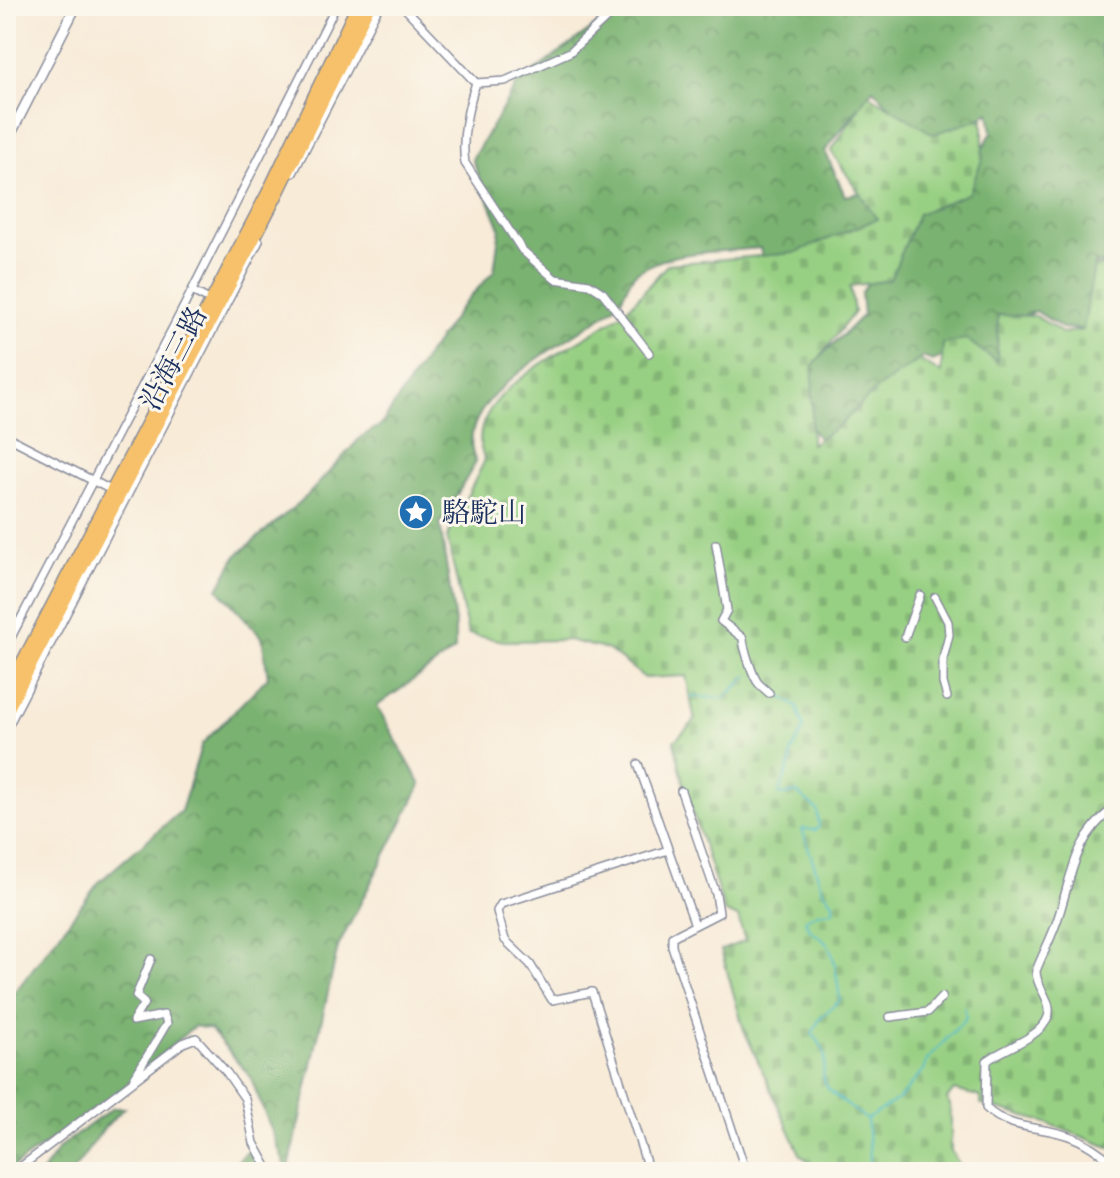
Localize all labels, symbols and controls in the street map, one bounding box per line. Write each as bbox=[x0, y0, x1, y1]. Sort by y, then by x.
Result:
street label: 沿海三路 bbox=[133, 301, 214, 416]
place icon: 駱駝山 bbox=[397, 493, 435, 531]
place label: 駱駝山 bbox=[442, 496, 526, 529]

